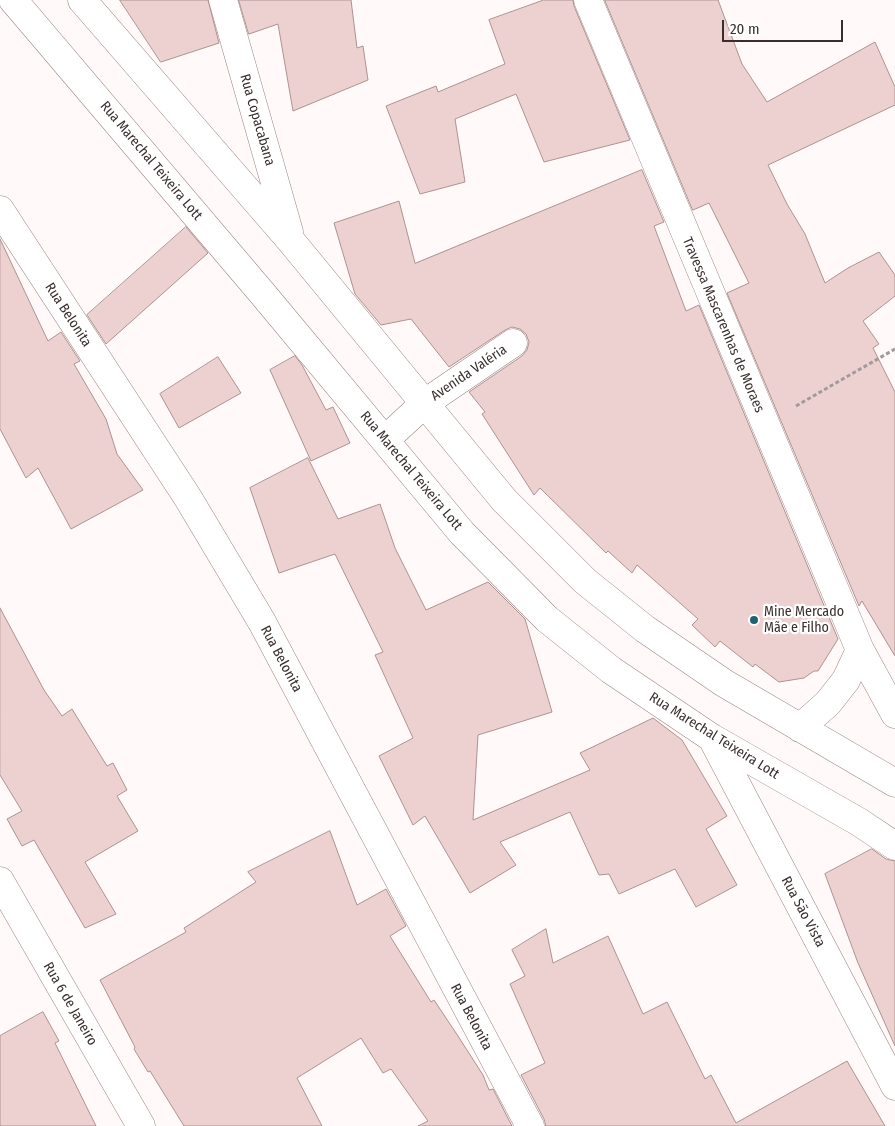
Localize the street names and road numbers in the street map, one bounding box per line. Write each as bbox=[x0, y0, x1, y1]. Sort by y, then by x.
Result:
street label: Rua Copacabana bbox=[236, 72, 278, 168]
street label: Rua Marechal Teixeira Lott bbox=[96, 98, 206, 224]
street label: Travessa Mascarenhas de Moraes bbox=[678, 235, 768, 415]
street label: Rua Belonita bbox=[41, 280, 95, 350]
street label: Avenida Valéria bbox=[428, 341, 510, 405]
street label: Rua Marechal Teixeira Lott bbox=[356, 408, 466, 534]
street label: Rua Belonita bbox=[256, 623, 306, 695]
street label: Rua Marechal Teixeira Lott bbox=[646, 689, 782, 783]
street label: Rua São Vista bbox=[777, 874, 829, 950]
street label: Rua 6 de Janeiro bbox=[39, 959, 101, 1049]
street label: Rua Belonita bbox=[446, 981, 496, 1053]

